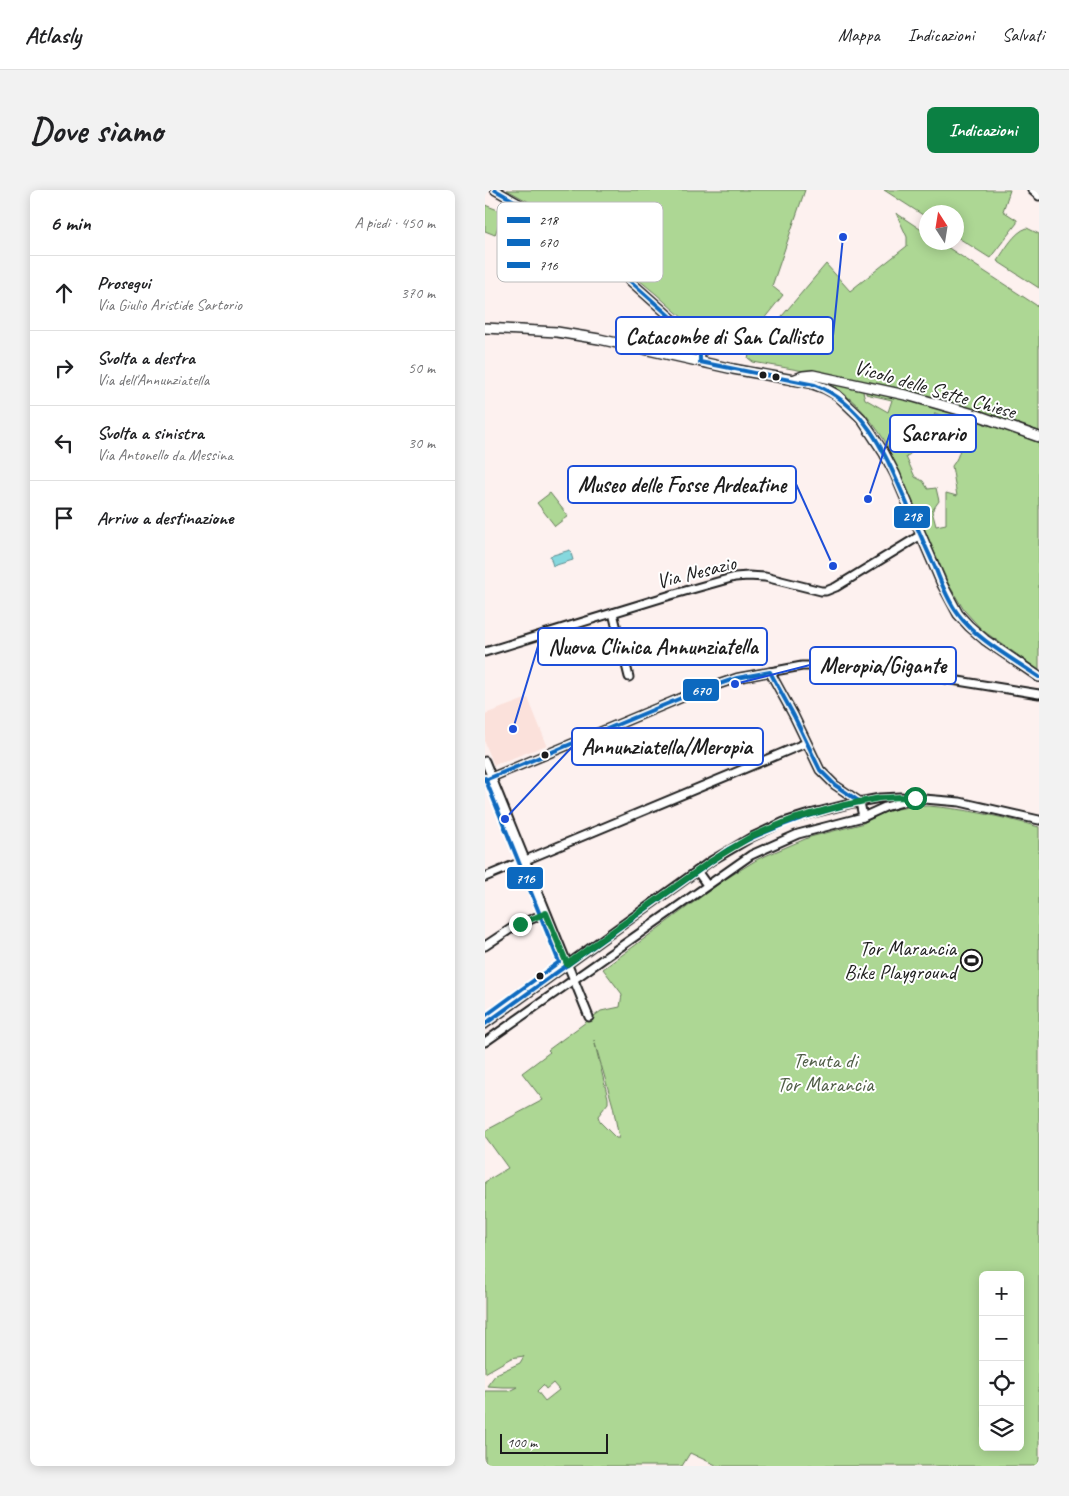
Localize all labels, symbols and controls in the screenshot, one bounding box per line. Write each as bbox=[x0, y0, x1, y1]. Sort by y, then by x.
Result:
text: Atlasly bbox=[25, 20, 81, 50]
text: Mappa bbox=[838, 24, 880, 46]
text: Indicazioni bbox=[908, 24, 974, 46]
text: Salvati bbox=[1002, 24, 1044, 46]
button: Indicazioni bbox=[927, 107, 1039, 153]
text: Dove siamo bbox=[30, 108, 163, 153]
legend bbox=[497, 202, 663, 282]
north arrow bbox=[919, 205, 964, 250]
text: 6 min bbox=[50, 210, 91, 236]
text: 218 bbox=[539, 212, 560, 229]
text: A piedi · 450 m bbox=[354, 213, 435, 233]
text: 670 bbox=[539, 234, 560, 251]
text: 716 bbox=[539, 257, 559, 274]
text: Prosegui bbox=[97, 271, 150, 295]
icon: ahead bbox=[50, 279, 78, 307]
text: 370 m bbox=[401, 283, 435, 303]
text: Via Giulio Aristide Sartorio bbox=[97, 295, 242, 315]
callout: Catacombe di San Callisto bbox=[616, 317, 833, 354]
text: Catacombe di San Callisto bbox=[625, 323, 825, 351]
text: Svolta a destra bbox=[97, 346, 195, 370]
icon: right bbox=[50, 354, 78, 382]
street label: Vicolo delle Sette Chiese bbox=[851, 354, 1021, 425]
text: 50 m bbox=[408, 358, 435, 378]
text: Via dell'Annunziatella bbox=[97, 370, 209, 390]
unlabelled marker bbox=[758, 370, 768, 380]
unlabelled marker bbox=[771, 372, 781, 382]
callout: Sacrario bbox=[890, 415, 976, 452]
text: Sacrario bbox=[900, 420, 968, 448]
text: Svolta a sinistra bbox=[97, 421, 204, 445]
icon: left bbox=[50, 429, 78, 457]
text: 30 m bbox=[408, 433, 435, 453]
text: Via Antonello da Messina bbox=[97, 445, 233, 465]
callout: Museo delle Fosse Ardeatine bbox=[568, 466, 796, 503]
text: Museo delle Fosse Ardeatine bbox=[578, 471, 788, 499]
icon: arrive bbox=[50, 504, 78, 532]
line badge: 218 bbox=[893, 505, 931, 529]
text: Arrivo a destinazione bbox=[97, 506, 233, 530]
text: 218 bbox=[903, 508, 923, 525]
street label: Via Nesazio bbox=[654, 549, 740, 594]
callout: Nuova Clinica Annunziatella bbox=[538, 628, 767, 665]
text: Nuova Clinica Annunziatella bbox=[548, 633, 760, 661]
callout: Meropia/Gigante bbox=[810, 647, 956, 684]
text: Meropia/Gigante bbox=[820, 652, 948, 680]
line badge: 670 bbox=[682, 678, 720, 702]
text: 670 bbox=[691, 682, 712, 699]
callout: Annunziatella/Meropia bbox=[572, 728, 763, 765]
text: Annunziatella/Meropia bbox=[582, 733, 754, 761]
unlabelled marker bbox=[540, 750, 550, 760]
route start bbox=[904, 787, 927, 810]
line badge: 716 bbox=[506, 866, 544, 890]
text: 716 bbox=[515, 870, 536, 887]
route end bbox=[509, 913, 532, 936]
place label: Tor Marancia Bike Playground bbox=[844, 935, 960, 985]
sports icon: Tor Marancia Bike Playground bbox=[960, 948, 984, 972]
unlabelled marker bbox=[535, 971, 545, 981]
park label: Tenuta di Tor Marancia bbox=[777, 1047, 875, 1097]
map controls bbox=[979, 1271, 1024, 1451]
button: + bbox=[979, 1271, 1024, 1316]
button: − bbox=[979, 1316, 1024, 1361]
button: locate bbox=[979, 1361, 1024, 1406]
button: layers bbox=[979, 1406, 1024, 1451]
scale bar bbox=[500, 1431, 607, 1454]
text: 100 m bbox=[507, 1434, 537, 1451]

